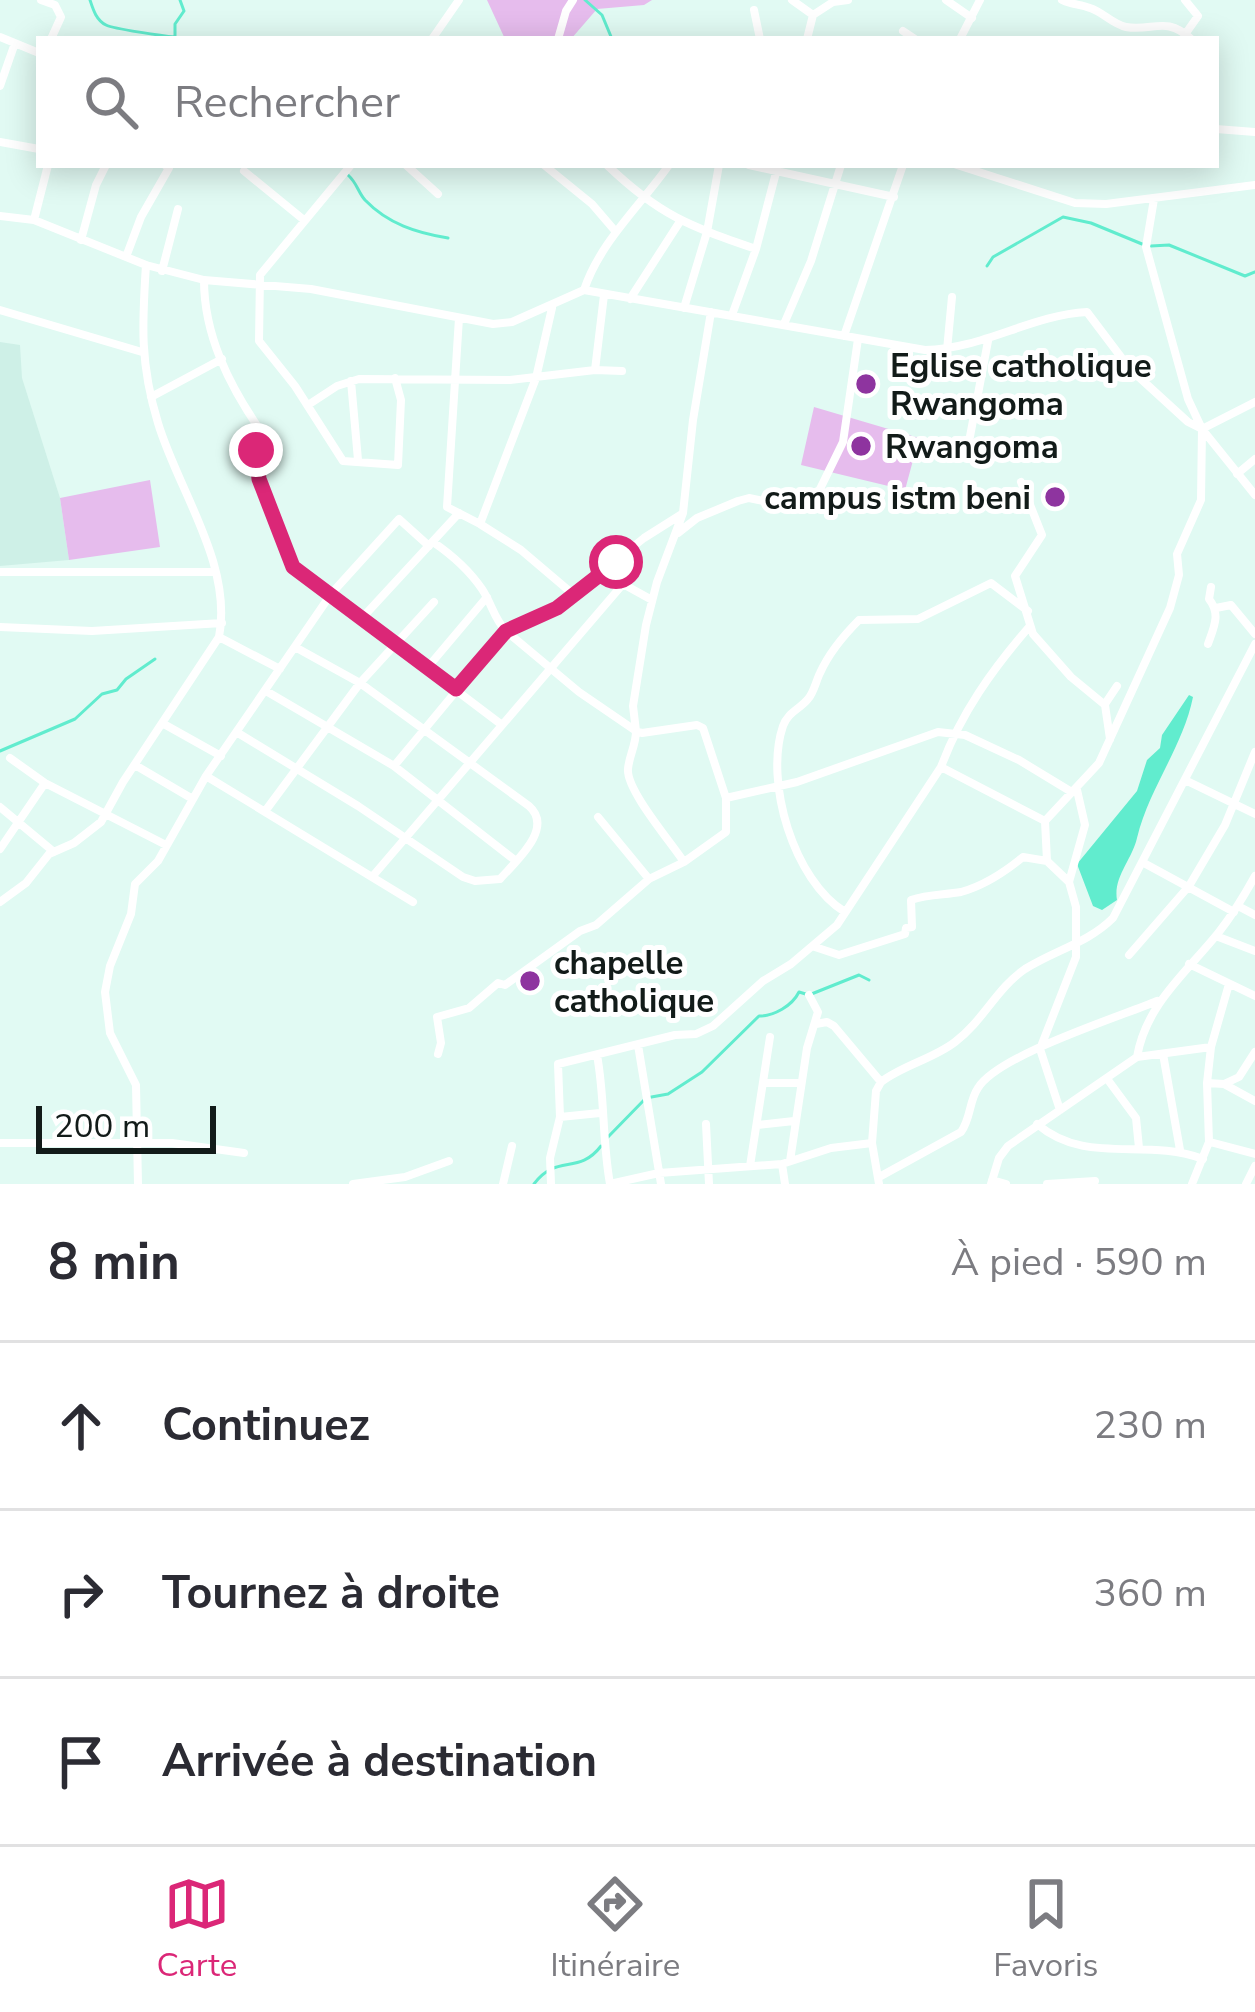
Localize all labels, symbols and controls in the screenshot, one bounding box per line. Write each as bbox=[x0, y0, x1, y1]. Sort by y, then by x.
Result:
search box bbox=[36, 36, 1219, 168]
icon: search bbox=[78, 69, 144, 135]
text: Rechercher bbox=[174, 72, 400, 133]
place label: Eglise catholique Rwangoma bbox=[890, 344, 1152, 427]
marker: Eglise catholique Rwangoma bbox=[853, 371, 879, 397]
route end bbox=[229, 423, 283, 477]
place label: Rwangoma bbox=[885, 425, 1059, 470]
marker: Rwangoma bbox=[848, 433, 874, 459]
place label: campus istm beni bbox=[764, 476, 1031, 521]
marker: campus istm beni bbox=[1042, 484, 1068, 510]
route start bbox=[589, 535, 643, 589]
place label: chapelle catholique bbox=[554, 941, 714, 1024]
marker: chapelle catholique bbox=[517, 968, 543, 994]
scale bar bbox=[36, 1100, 216, 1153]
text: 200 m bbox=[54, 1104, 150, 1149]
text: 8 min bbox=[48, 1227, 180, 1297]
text: À pied · 590 m bbox=[951, 1236, 1207, 1289]
icon: ahead bbox=[48, 1393, 114, 1459]
text: Continuez bbox=[162, 1395, 370, 1456]
text: 230 m bbox=[1093, 1399, 1207, 1452]
icon: right bbox=[48, 1561, 114, 1627]
text: Tournez à droite bbox=[162, 1563, 500, 1624]
text: 360 m bbox=[1093, 1567, 1207, 1620]
icon: arrive bbox=[48, 1729, 114, 1795]
text: Arrivée à destination bbox=[162, 1731, 597, 1792]
tab: Carte bbox=[157, 1871, 237, 1988]
tab: Itinéraire bbox=[550, 1871, 680, 1988]
tab: Favoris bbox=[993, 1871, 1098, 1988]

